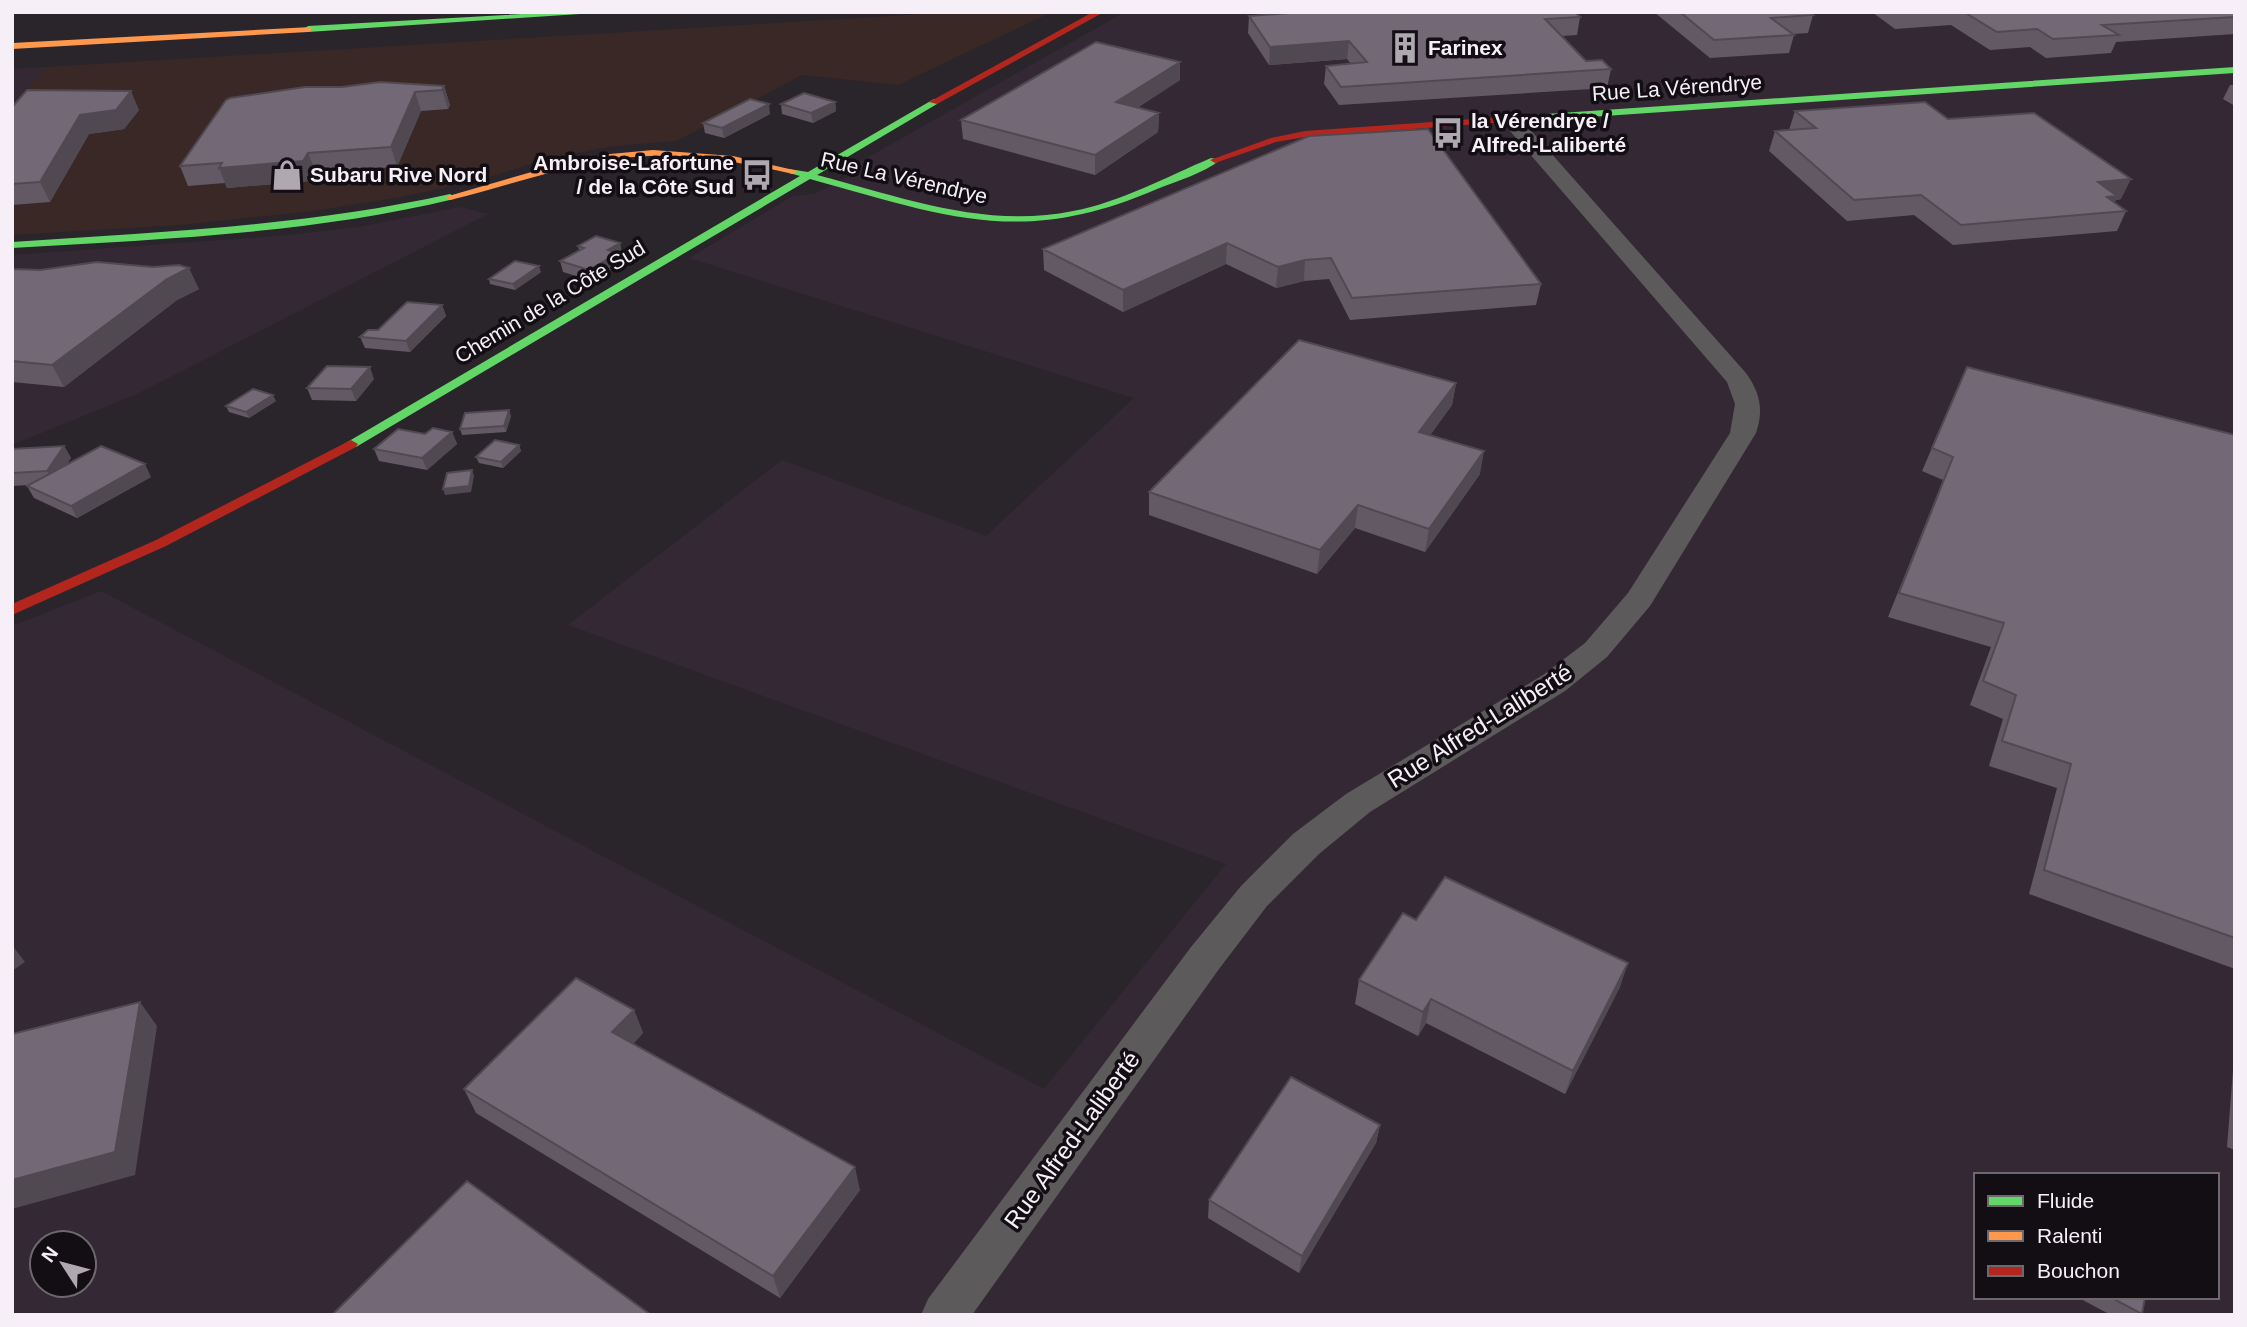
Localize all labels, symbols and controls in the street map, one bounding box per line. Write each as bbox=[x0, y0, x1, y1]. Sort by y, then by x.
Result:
building icon: Farinex bbox=[1388, 31, 1422, 65]
place label: Farinex bbox=[1428, 36, 1503, 59]
street label: Rue La Vérendrye bbox=[1591, 70, 1763, 105]
place label: la Vérendrye / Alfred-Laliberté bbox=[1471, 109, 1626, 156]
bus stop icon: la Vérendrye / Alfred-Laliberté bbox=[1431, 116, 1465, 150]
street label: Rue La Vérendrye bbox=[818, 147, 990, 208]
place label: Ambroise-Lafortune / de la Côte Sud bbox=[533, 151, 734, 198]
shop icon: Subaru Rive Nord bbox=[270, 158, 304, 192]
bus stop icon: Ambroise-Lafortune / de la Côte Sud bbox=[740, 158, 774, 192]
place label: Subaru Rive Nord bbox=[310, 163, 487, 186]
street label: Chemin de la Côte Sud bbox=[451, 236, 649, 367]
street label: Rue Alfred-Laliberté bbox=[1383, 658, 1577, 793]
street label: Rue Alfred-Laliberté bbox=[998, 1046, 1145, 1233]
legend bbox=[1974, 1173, 2219, 1299]
text: Fluide bbox=[2037, 1189, 2094, 1212]
text: Ralenti bbox=[2037, 1224, 2102, 1247]
north arrow bbox=[28, 1229, 98, 1299]
text: N bbox=[37, 1243, 62, 1266]
text: Bouchon bbox=[2037, 1259, 2120, 1282]

